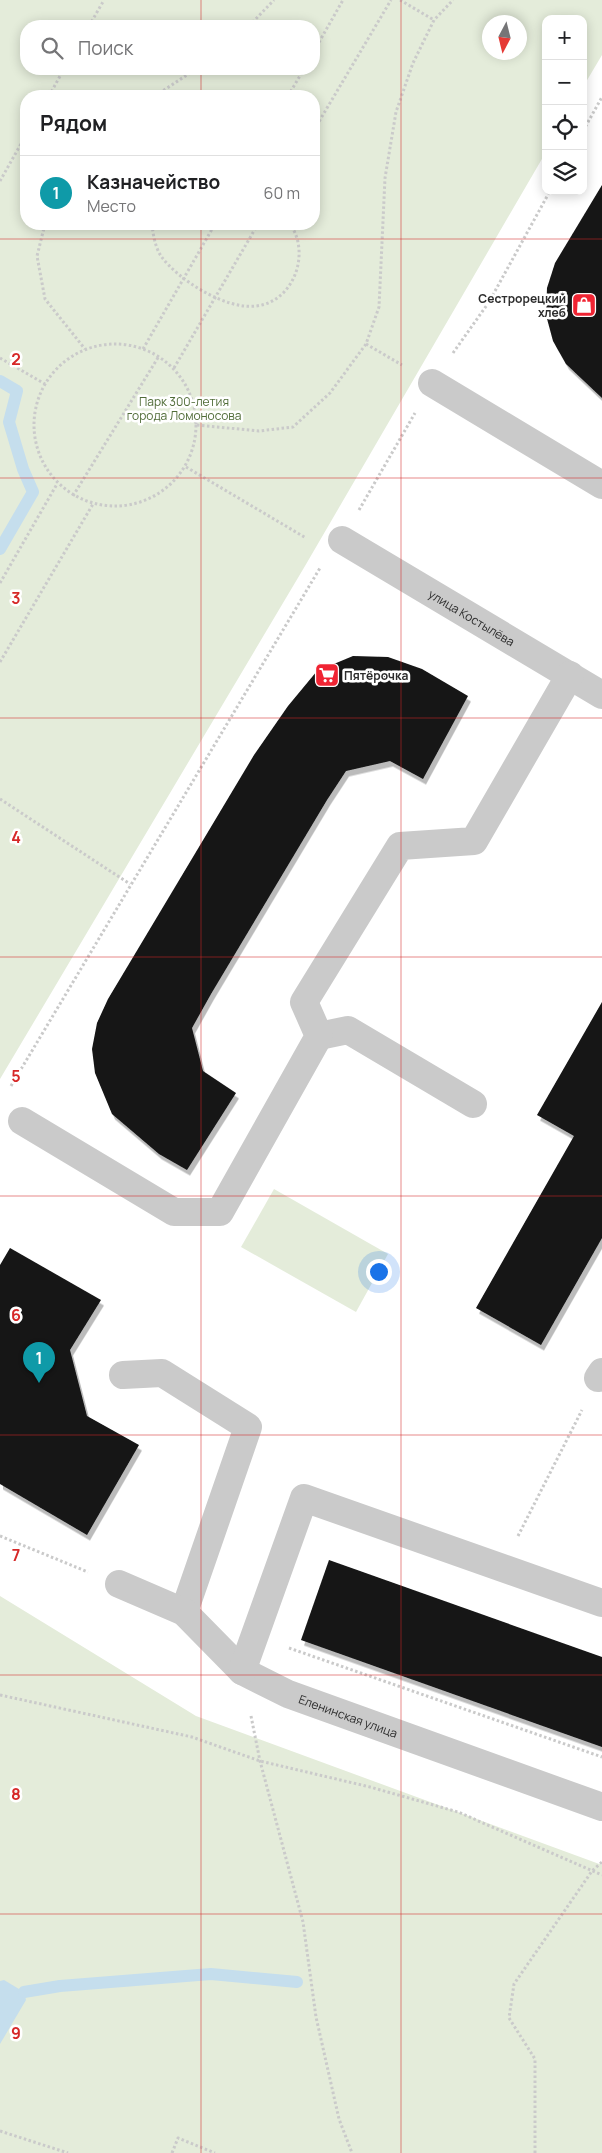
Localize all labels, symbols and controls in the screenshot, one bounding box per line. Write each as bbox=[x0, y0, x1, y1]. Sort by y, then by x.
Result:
north arrow bbox=[482, 15, 527, 60]
map controls bbox=[542, 15, 587, 195]
button: + bbox=[542, 15, 587, 60]
search box bbox=[20, 20, 320, 75]
icon: search bbox=[38, 34, 66, 62]
text: Поиск bbox=[78, 35, 133, 61]
button: − bbox=[542, 60, 587, 105]
button: locate bbox=[542, 105, 587, 150]
text: Рядом bbox=[40, 109, 107, 137]
button: layers bbox=[542, 150, 587, 195]
text: Казначейство bbox=[87, 169, 220, 195]
text: 1 bbox=[52, 182, 60, 204]
text: 60 m bbox=[264, 182, 300, 204]
text: Место bbox=[87, 195, 136, 217]
place label: Сестрорецкий хлеб bbox=[478, 290, 566, 321]
shop icon: Сестрорецкий хлеб bbox=[571, 292, 597, 318]
text: 2 bbox=[11, 348, 21, 370]
park label: Парк 300-летия города Ломоносова bbox=[127, 393, 241, 424]
street label: улица Костылёва bbox=[425, 585, 518, 650]
text: 3 bbox=[11, 587, 21, 609]
supermarket icon: Пятёрочка bbox=[314, 662, 340, 688]
place label: Пятёрочка bbox=[344, 667, 408, 684]
text: 4 bbox=[11, 826, 21, 848]
text: 5 bbox=[11, 1065, 21, 1087]
your location bbox=[366, 1259, 392, 1285]
text: 6 bbox=[11, 1304, 21, 1326]
pin: 1 bbox=[23, 1342, 55, 1383]
text: 7 bbox=[12, 1544, 20, 1566]
street label: Еленинская улица bbox=[296, 1690, 400, 1741]
text: 8 bbox=[11, 1783, 21, 1805]
text: 9 bbox=[11, 2022, 21, 2044]

